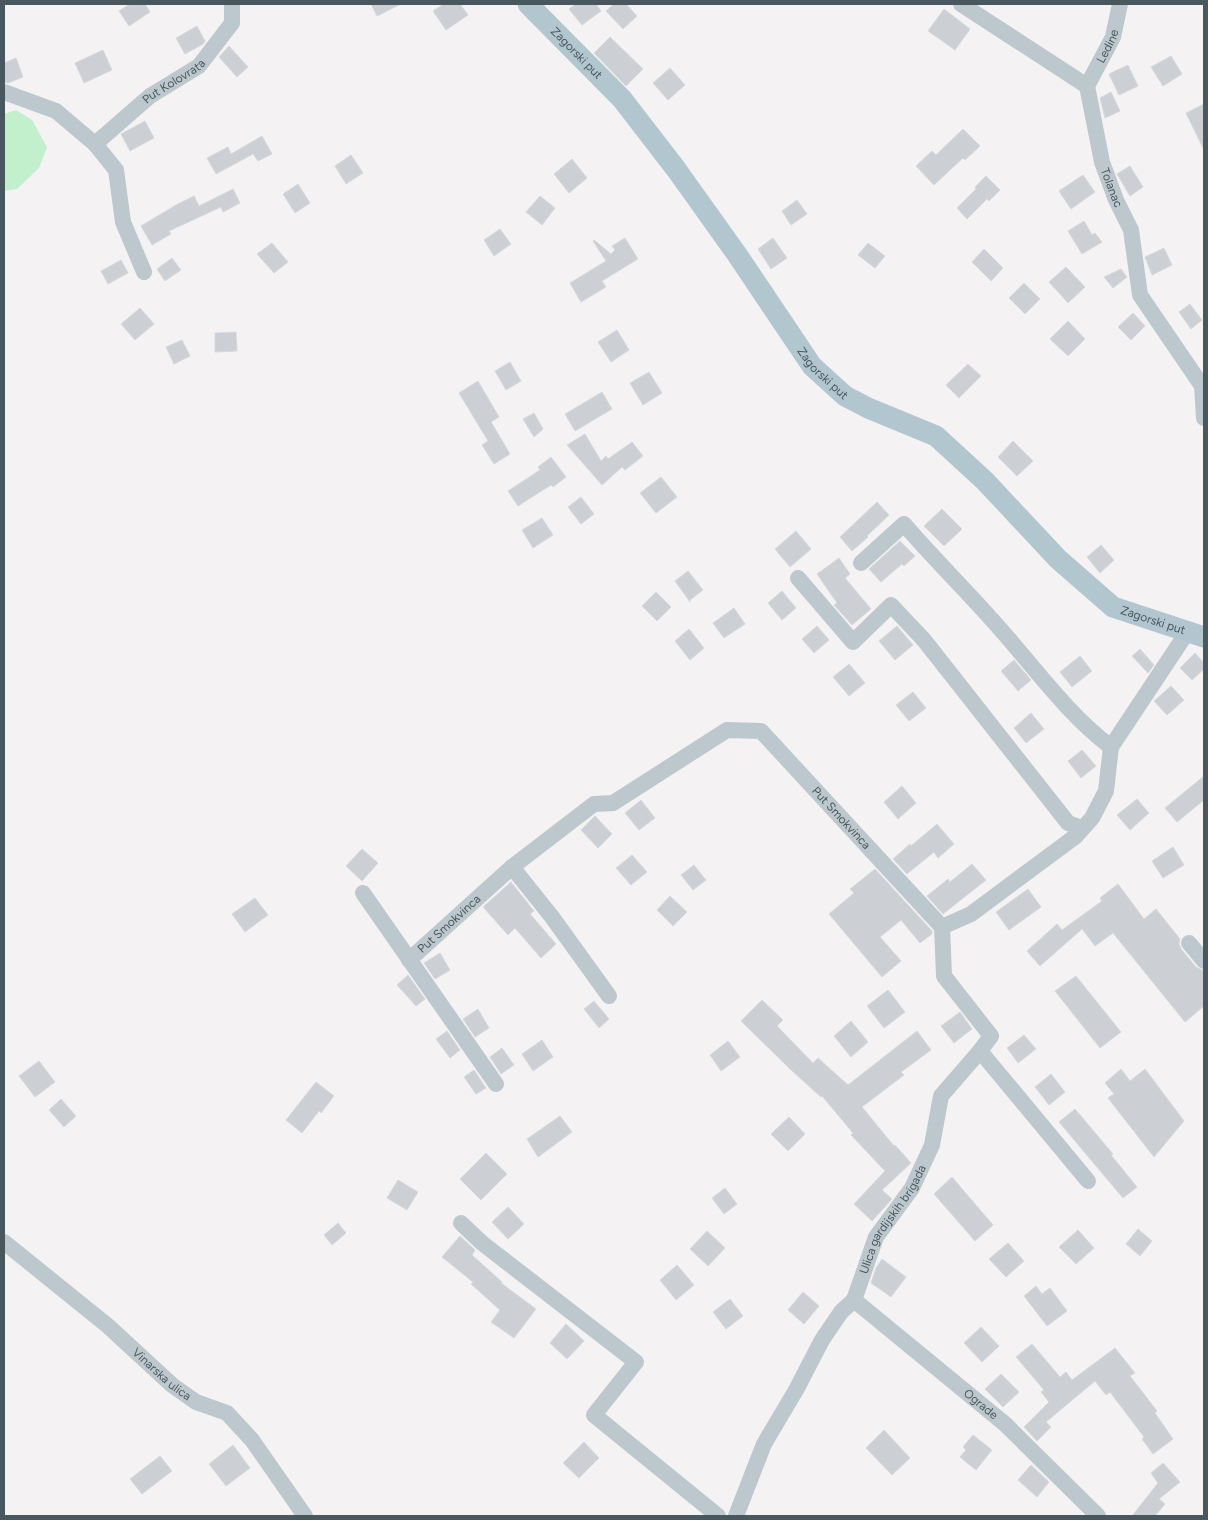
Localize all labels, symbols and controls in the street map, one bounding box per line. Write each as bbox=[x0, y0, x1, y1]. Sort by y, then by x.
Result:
street label: Zagorski put bbox=[548, 24, 606, 82]
street label: Ledine bbox=[1093, 28, 1121, 65]
street label: Put Kolovrata bbox=[139, 57, 208, 106]
street label: Tolanac bbox=[1098, 166, 1126, 210]
street label: Zagorski put bbox=[794, 345, 851, 403]
street label: Zagorski put bbox=[1119, 603, 1188, 638]
street label: Put Smokvinca bbox=[809, 784, 874, 852]
street label: Put Smokvinca bbox=[415, 892, 483, 956]
street label: Ulica gardijskih brigada bbox=[857, 1163, 929, 1276]
street label: Vinarska ulica bbox=[130, 1345, 194, 1403]
street label: Ograde bbox=[961, 1386, 1001, 1423]

